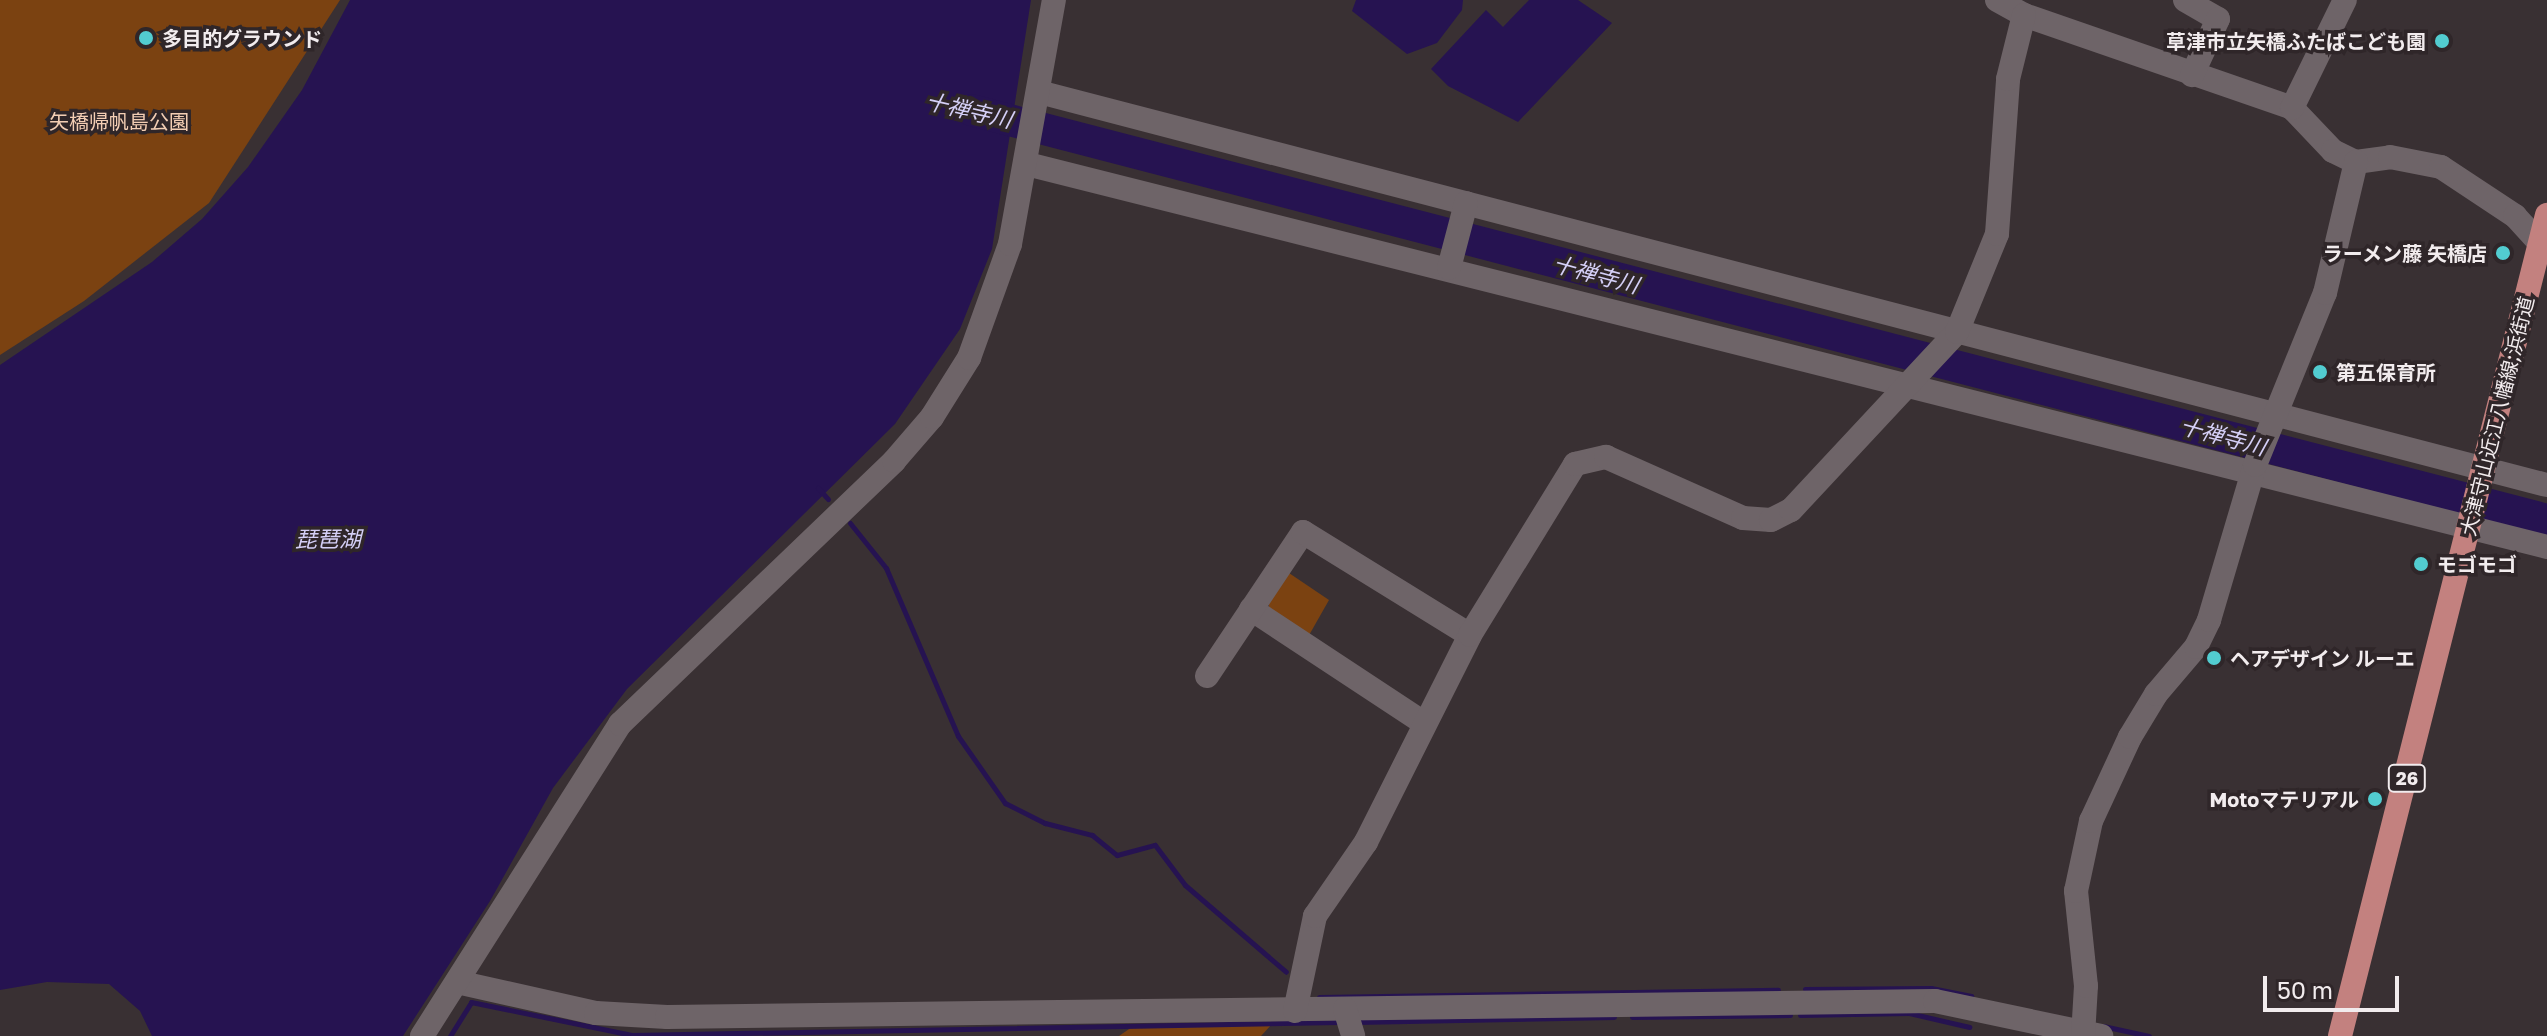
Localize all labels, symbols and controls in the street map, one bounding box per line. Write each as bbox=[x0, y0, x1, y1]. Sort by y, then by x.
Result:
place label: 多目的グラウンド bbox=[162, 26, 322, 50]
marker: 多目的グラウンド bbox=[137, 29, 155, 47]
place label: 草津市立矢橋ふたばこども園 bbox=[2166, 29, 2426, 53]
marker: 草津市立矢橋ふたばこども園 bbox=[2433, 32, 2451, 50]
water label: 十禅寺川 bbox=[923, 87, 1015, 133]
park label: 矢橋帰帆島公園 bbox=[49, 109, 189, 133]
place label: ラーメン藤 矢橋店 bbox=[2322, 241, 2487, 265]
marker: ラーメン藤 矢橋店 bbox=[2494, 244, 2512, 262]
water label: 十禅寺川 bbox=[1550, 250, 1642, 298]
street label: 大津守山近江八幡線;浜街道 bbox=[2456, 294, 2538, 538]
place label: 第五保育所 bbox=[2336, 360, 2436, 384]
marker: 第五保育所 bbox=[2311, 363, 2329, 381]
water label: 十禅寺川 bbox=[2177, 412, 2269, 460]
water label: 琵琶湖 bbox=[295, 526, 361, 552]
place label: モゴモゴ bbox=[2437, 552, 2517, 576]
marker: モゴモゴ bbox=[2412, 555, 2430, 573]
place label: ヘアデザイン ルーエ bbox=[2230, 646, 2415, 670]
marker: ヘアデザイン ルーエ bbox=[2205, 649, 2223, 667]
road number: 26 bbox=[2387, 764, 2427, 792]
place label: Motoマテリアル bbox=[2209, 787, 2359, 811]
marker: Motoマテリアル bbox=[2366, 790, 2384, 808]
scale bar bbox=[2267, 960, 2403, 1010]
text: 50 m bbox=[2277, 975, 2333, 1004]

